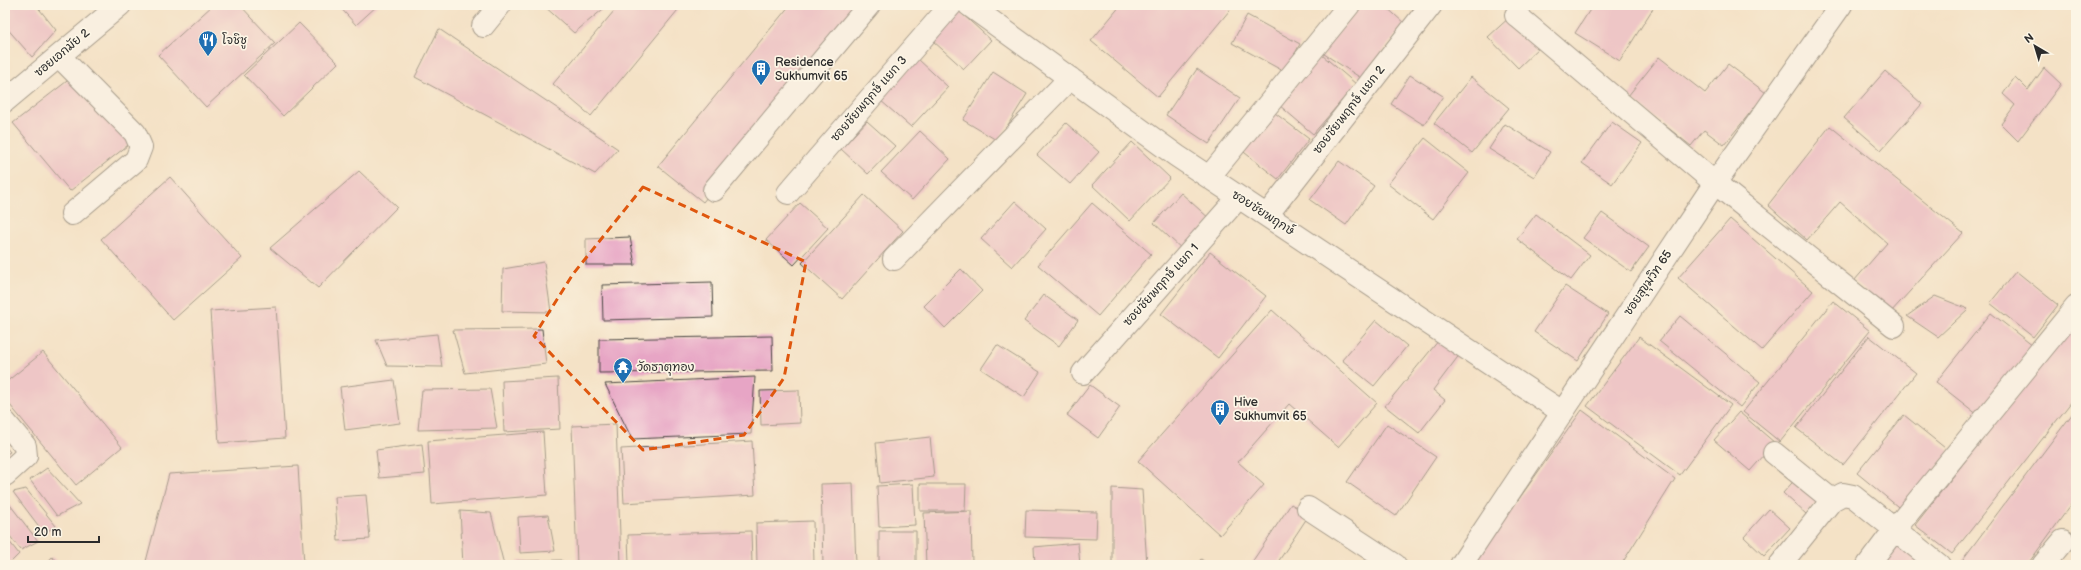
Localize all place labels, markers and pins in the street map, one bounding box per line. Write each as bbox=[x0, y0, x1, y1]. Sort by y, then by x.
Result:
restaurant icon: โจชิชู bbox=[197, 29, 219, 57]
place label: โจชิชู bbox=[222, 32, 247, 49]
place label: Residence Sukhumvit 65 bbox=[775, 55, 848, 84]
building icon: Residence Sukhumvit 65 bbox=[750, 58, 772, 86]
temple icon: วัดธาตุทอง bbox=[612, 356, 634, 384]
place label: วัดธาตุทอง bbox=[637, 360, 694, 376]
place label: Hive Sukhumvit 65 bbox=[1234, 395, 1307, 424]
building icon: Hive Sukhumvit 65 bbox=[1209, 398, 1231, 426]

